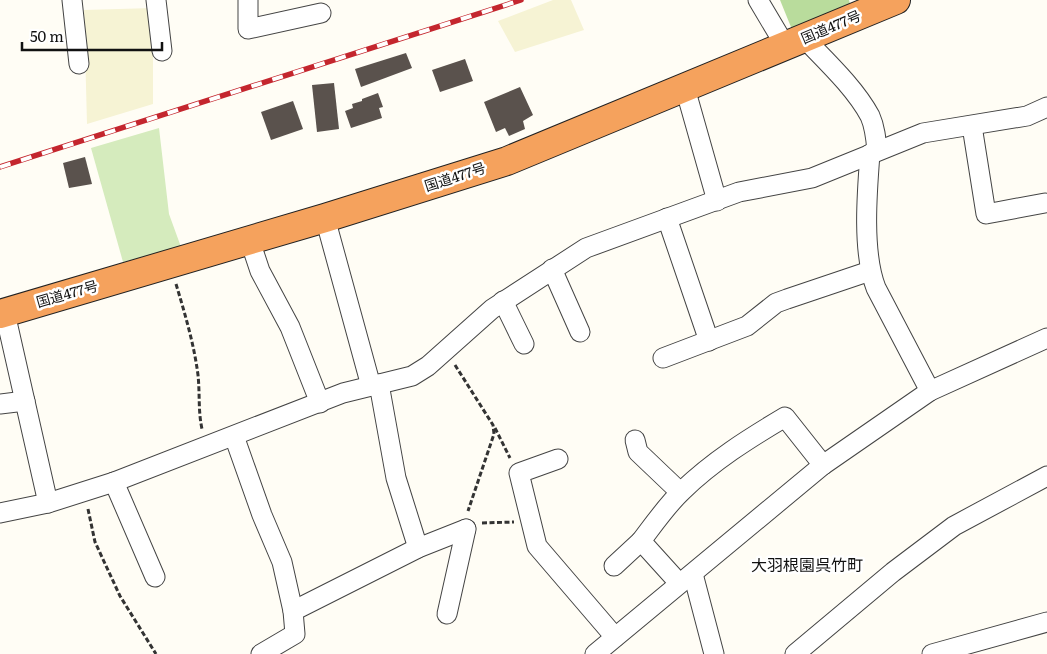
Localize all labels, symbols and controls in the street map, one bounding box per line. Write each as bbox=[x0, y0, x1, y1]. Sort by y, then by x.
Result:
street label: 国道477号 bbox=[798, 4, 864, 48]
scale bar bbox=[22, 20, 162, 52]
text: 50 m bbox=[30, 24, 64, 47]
street label: 国道477号 bbox=[421, 157, 488, 195]
street label: 国道477号 bbox=[33, 275, 100, 311]
district label: 大羽根園呉竹町 bbox=[751, 552, 863, 576]

